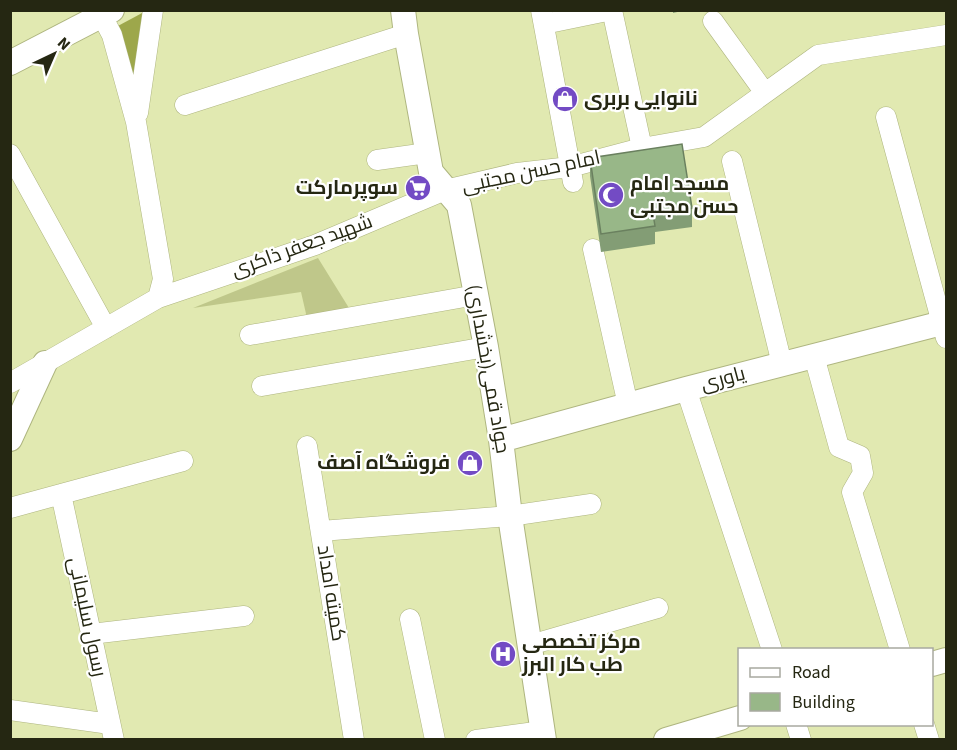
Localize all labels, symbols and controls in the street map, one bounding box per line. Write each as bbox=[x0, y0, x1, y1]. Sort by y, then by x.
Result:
north arrow bbox=[24, 24, 84, 84]
text: N bbox=[52, 32, 75, 56]
shop icon: نانوایی بربری bbox=[550, 84, 580, 114]
place label: نانوایی بربری bbox=[584, 85, 698, 113]
street label: امام حسن مجتبی bbox=[459, 144, 603, 200]
place label: مسجد امام حسن مجتبی bbox=[630, 170, 739, 221]
supermarket icon: سوپرمارکت bbox=[403, 173, 433, 203]
place label: سوپرمارکت bbox=[296, 174, 398, 202]
mosque icon: مسجد امام حسن مجتبی bbox=[596, 180, 626, 210]
street label: شهید جعفر ذاکری bbox=[227, 207, 377, 285]
street label: جواد قمی(بخشداری) bbox=[459, 282, 517, 456]
street label: یاوری bbox=[697, 359, 749, 398]
shop icon: فروشگاه آصف bbox=[455, 448, 485, 478]
place label: فروشگاه آصف bbox=[317, 449, 450, 477]
street label: کمیته امداد bbox=[310, 543, 352, 643]
street label: رسول سلیمانی bbox=[61, 555, 113, 679]
place label: مرکز تخصصی طب کار البرز bbox=[521, 628, 641, 679]
hospital icon: مرکز تخصصی طب کار البرز bbox=[488, 639, 518, 669]
legend bbox=[738, 648, 933, 726]
text: Road bbox=[792, 660, 831, 685]
text: Building bbox=[792, 690, 855, 715]

